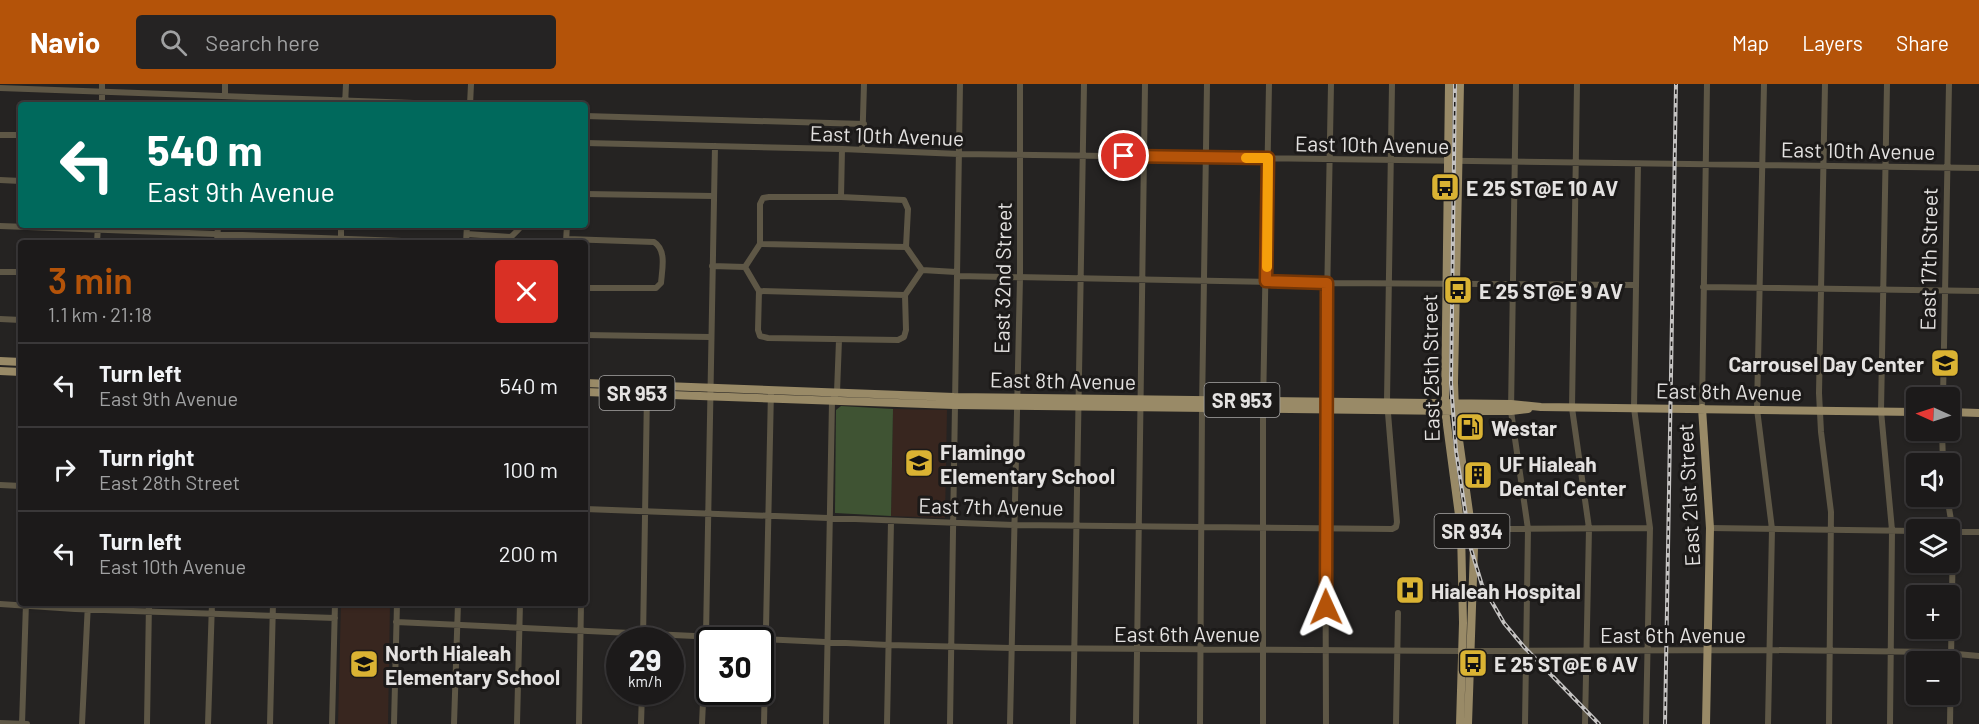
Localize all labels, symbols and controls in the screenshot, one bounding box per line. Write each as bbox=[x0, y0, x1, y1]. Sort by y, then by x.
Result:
search box bbox=[136, 15, 556, 69]
text: Navio bbox=[30, 25, 100, 59]
icon: search bbox=[157, 26, 190, 59]
text: Search here bbox=[205, 29, 320, 55]
text: Map bbox=[1732, 30, 1769, 55]
text: Layers bbox=[1802, 30, 1863, 55]
text: Share bbox=[1896, 30, 1949, 55]
street label: East 10th Avenue bbox=[809, 120, 965, 150]
text: 540 m bbox=[147, 124, 262, 174]
icon: left bbox=[48, 126, 126, 204]
pin bbox=[1098, 130, 1149, 181]
street label: East 10th Avenue bbox=[1295, 130, 1449, 158]
street label: East 10th Avenue bbox=[1781, 136, 1935, 164]
icon: arrive bbox=[1107, 139, 1140, 172]
bus stop icon: E 25 ST@E 10 AV bbox=[1429, 171, 1461, 203]
text: East 9th Avenue bbox=[147, 175, 335, 207]
place label: E 25 ST@E 10 AV bbox=[1466, 175, 1618, 200]
street label: East 17th Street bbox=[1914, 187, 1942, 331]
street label: East 32nd Street bbox=[988, 202, 1016, 354]
text: 3 min bbox=[48, 258, 133, 301]
button: close bbox=[495, 260, 558, 323]
bus stop icon: E 25 ST@E 9 AV bbox=[1442, 274, 1474, 306]
place label: E 25 ST@E 9 AV bbox=[1479, 278, 1623, 303]
street label: East 25th Street bbox=[1416, 294, 1444, 442]
text: 1.1 km · 21:18 bbox=[48, 302, 152, 326]
school or university icon: Carrousel Day Center bbox=[1929, 347, 1961, 379]
place label: Carrousel Day Center bbox=[1728, 351, 1924, 376]
text: Turn left bbox=[99, 360, 182, 386]
street label: East 8th Avenue bbox=[990, 366, 1136, 394]
icon: left bbox=[48, 369, 81, 402]
text: 540 m bbox=[500, 372, 558, 398]
road number: SR 953 bbox=[600, 376, 674, 410]
street label: East 8th Avenue bbox=[1656, 377, 1802, 405]
road number: SR 953 bbox=[1204, 383, 1280, 417]
text: East 9th Avenue bbox=[99, 386, 238, 410]
north arrow bbox=[1906, 387, 1960, 441]
map controls bbox=[1906, 387, 1960, 705]
fuel station icon: Westar bbox=[1454, 411, 1486, 443]
place label: Westar bbox=[1491, 415, 1557, 440]
street label: East 21st Street bbox=[1672, 423, 1704, 567]
place label: Flamingo Elementary School bbox=[940, 439, 1115, 488]
text: Turn right bbox=[99, 444, 194, 470]
school or university icon: Flamingo Elementary School bbox=[903, 447, 935, 479]
place label: UF Hialeah Dental Center bbox=[1499, 451, 1626, 500]
icon: right bbox=[48, 453, 81, 486]
button: sound bbox=[1906, 453, 1960, 507]
text: 100 m bbox=[503, 456, 558, 482]
building icon: UF Hialeah Dental Center bbox=[1462, 459, 1494, 491]
text: East 28th Street bbox=[99, 470, 240, 494]
street label: East 7th Avenue bbox=[918, 492, 1064, 520]
road number: SR 934 bbox=[1434, 514, 1510, 548]
button: layers bbox=[1906, 519, 1960, 573]
text: Turn left bbox=[99, 528, 182, 554]
icon: left bbox=[48, 537, 81, 570]
text: 200 m bbox=[499, 540, 558, 566]
text: East 10th Avenue bbox=[99, 554, 246, 578]
hospital icon: Hialeah Hospital bbox=[1394, 574, 1426, 606]
position arrow bbox=[1294, 575, 1358, 639]
place label: Hialeah Hospital bbox=[1431, 578, 1581, 603]
button: + bbox=[1906, 585, 1960, 639]
street label: East 6th Avenue bbox=[1114, 621, 1260, 646]
street label: East 6th Avenue bbox=[1600, 622, 1746, 647]
speed limit sign: 30 bbox=[696, 627, 774, 705]
place label: North Hialeah Elementary School bbox=[385, 640, 560, 689]
text: 29 bbox=[629, 641, 661, 677]
bus stop icon: E 25 ST@E 6 AV bbox=[1457, 647, 1489, 679]
school or university icon: North Hialeah Elementary School bbox=[348, 648, 380, 680]
place label: E 25 ST@E 6 AV bbox=[1494, 651, 1638, 676]
button: − bbox=[1906, 651, 1960, 705]
text: km/h bbox=[628, 672, 662, 690]

